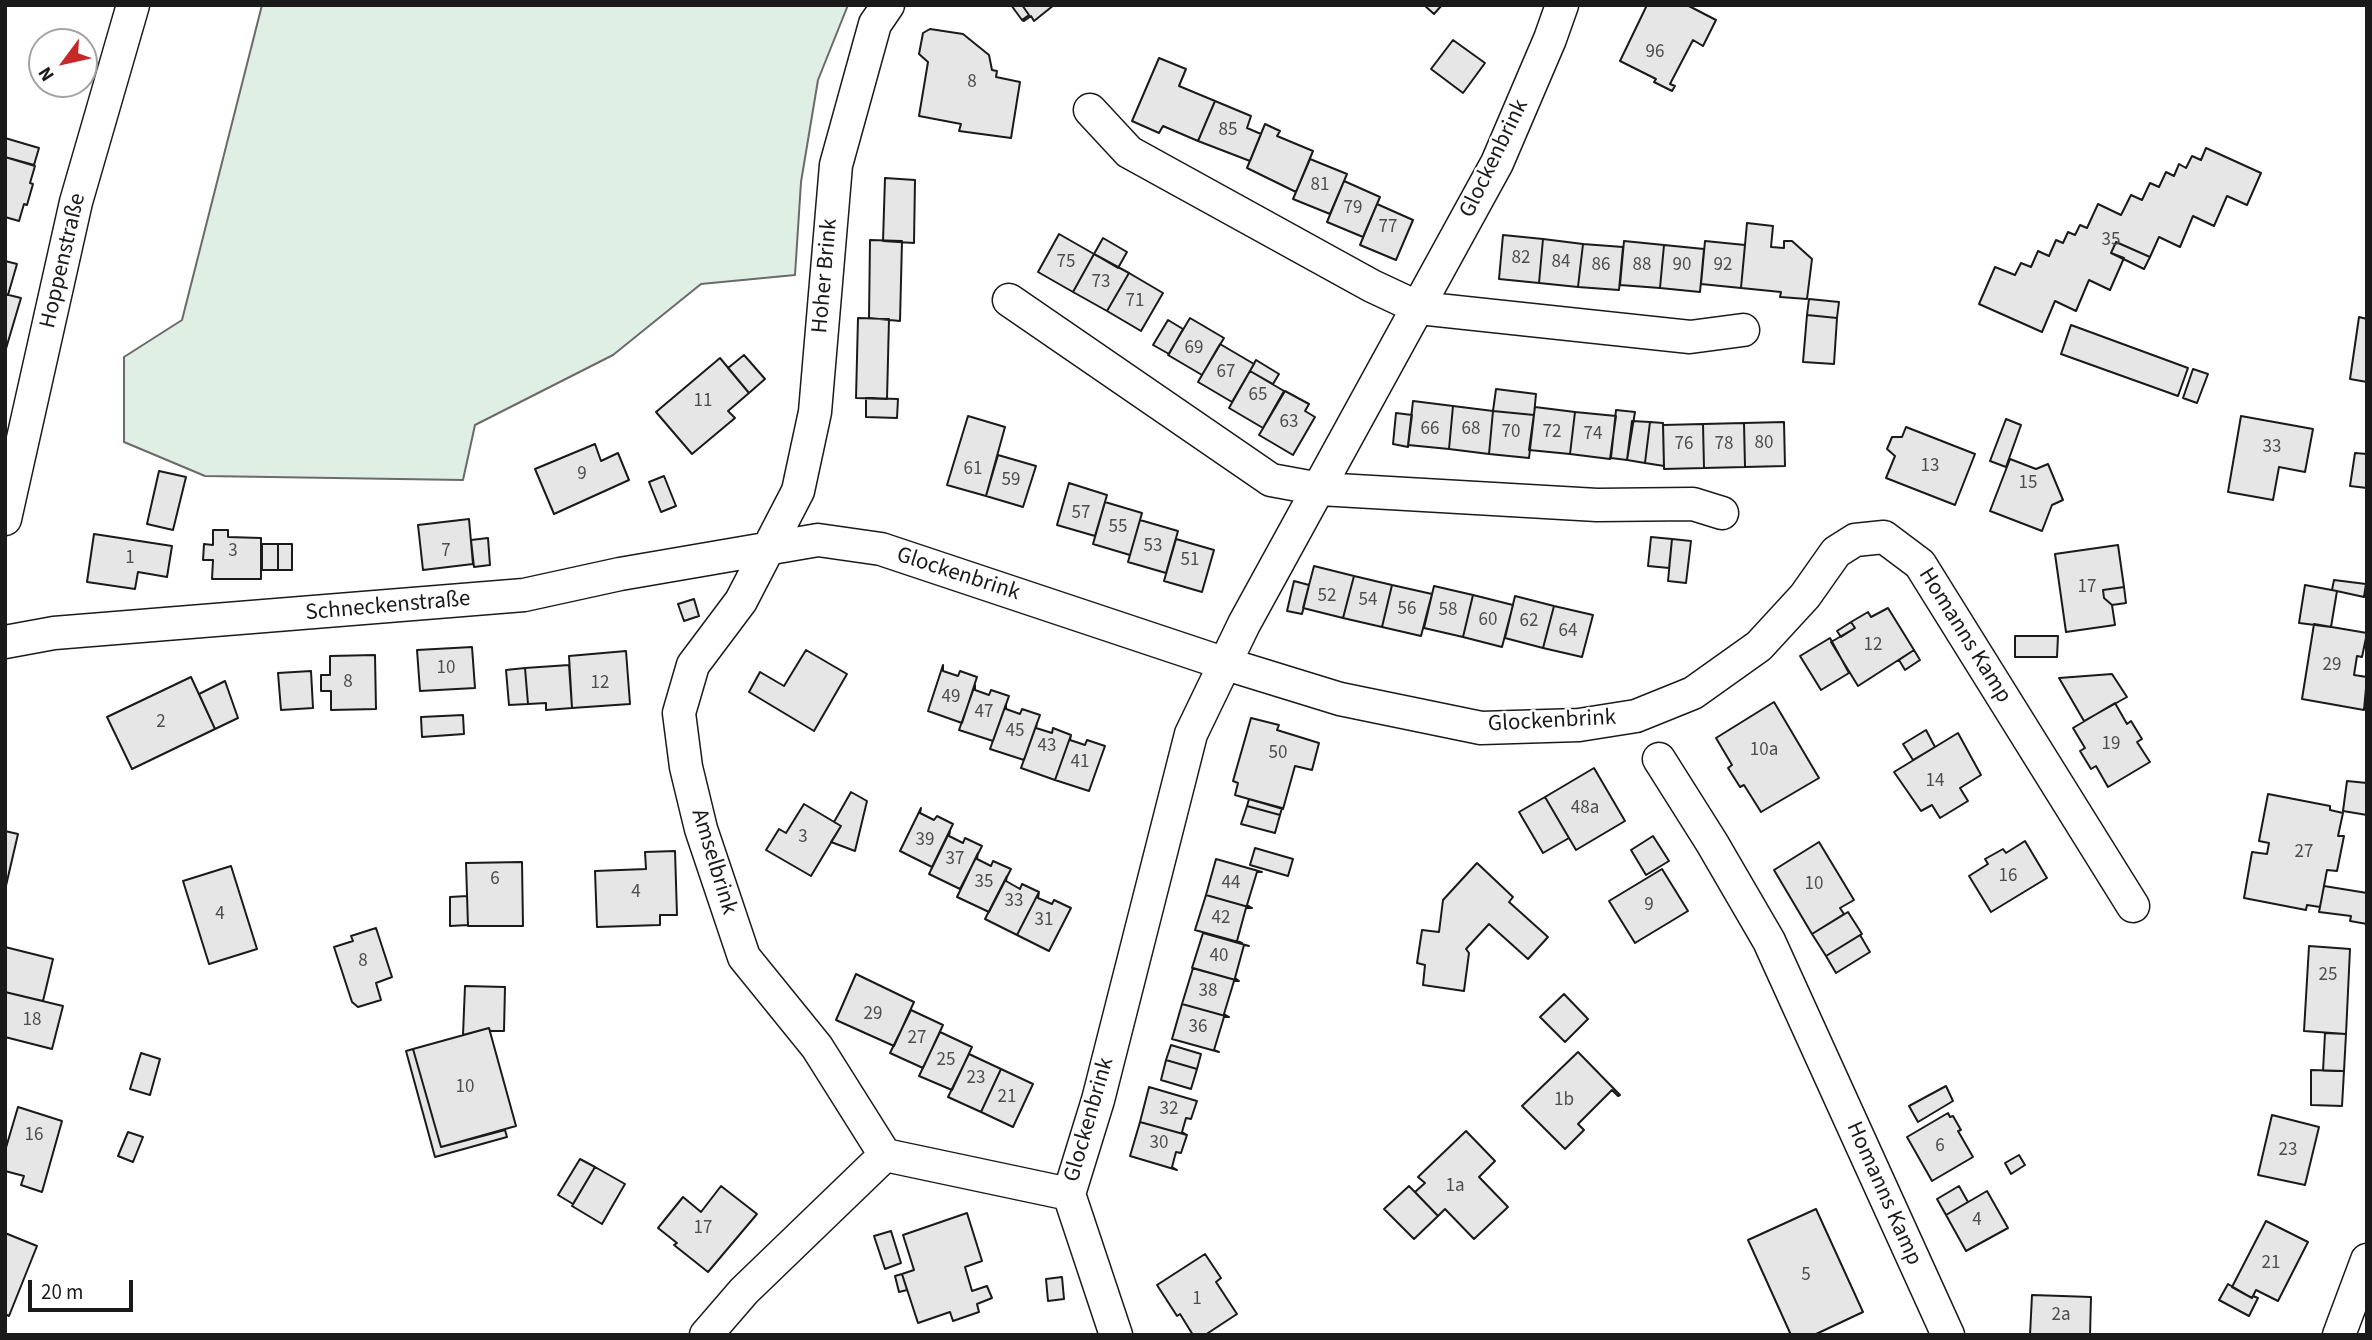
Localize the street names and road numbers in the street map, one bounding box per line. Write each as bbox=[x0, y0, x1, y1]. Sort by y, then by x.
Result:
street label: Glockenbrink bbox=[1454, 95, 1536, 223]
street label: Hoppenstraße bbox=[35, 191, 93, 331]
street label: Hoher Brink bbox=[807, 217, 845, 335]
street label: Glockenbrink bbox=[893, 542, 1023, 608]
street label: Homanns Kamp bbox=[1911, 563, 2017, 709]
street label: Schneckenstraße bbox=[304, 586, 472, 628]
street label: Glockenbrink bbox=[1487, 705, 1617, 739]
street label: Amselbrink bbox=[684, 806, 742, 918]
street label: Glockenbrink bbox=[1059, 1055, 1121, 1185]
street label: Homanns Kamp bbox=[1839, 1118, 1927, 1270]

